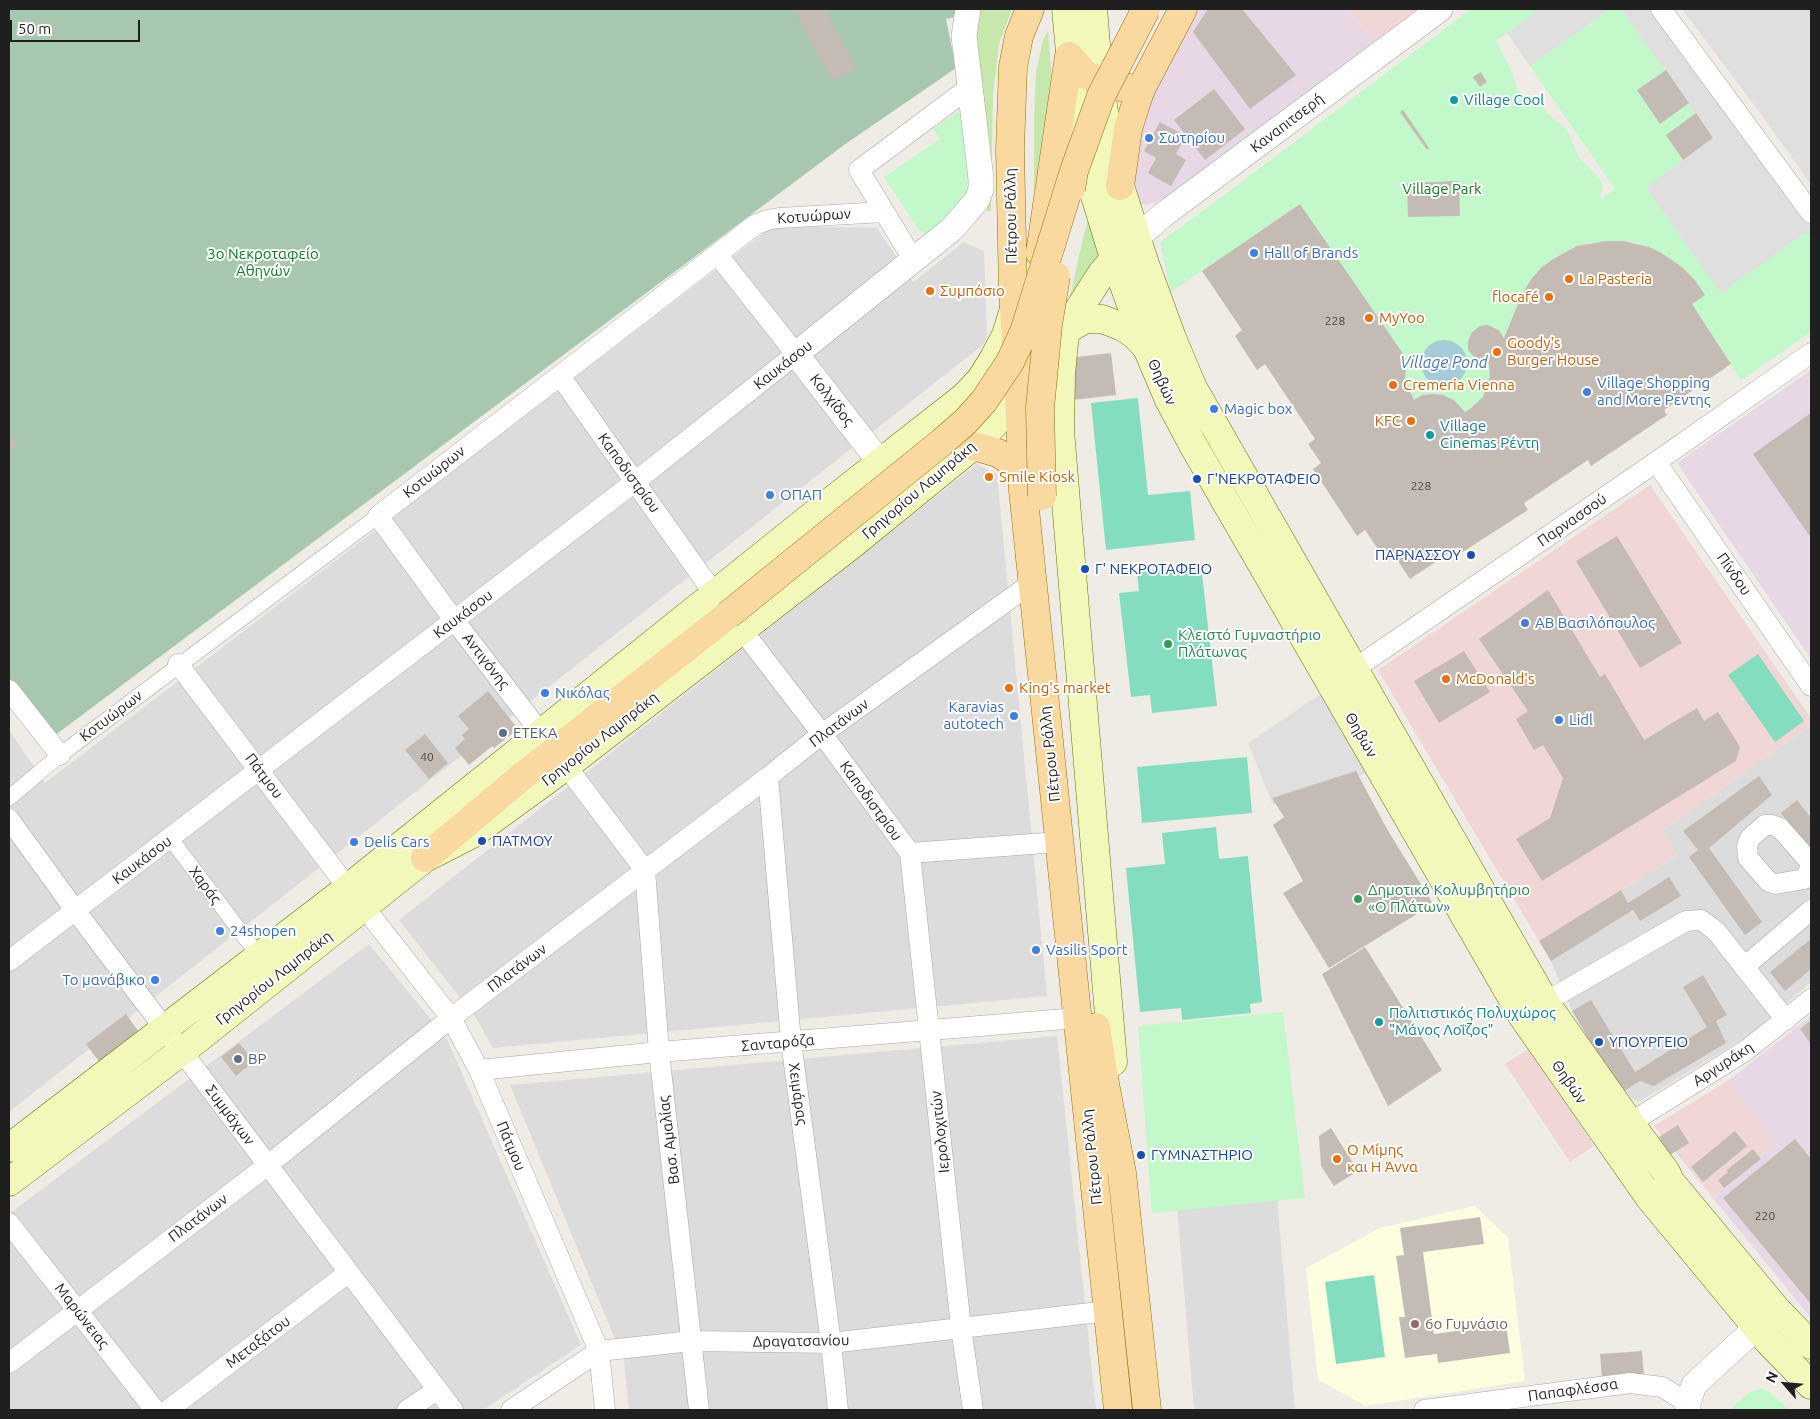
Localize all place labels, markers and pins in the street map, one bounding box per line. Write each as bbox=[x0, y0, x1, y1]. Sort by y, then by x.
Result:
place label: Village Cool bbox=[1464, 91, 1544, 109]
marker: Village Cool bbox=[1448, 94, 1460, 106]
place label: Σωτηρίου bbox=[1159, 129, 1225, 147]
marker: Σωτηρίου bbox=[1143, 132, 1155, 144]
place label: Hall of Brands bbox=[1264, 244, 1358, 262]
marker: Hall of Brands bbox=[1248, 247, 1260, 259]
place label: La Pasteria bbox=[1579, 270, 1652, 288]
marker: La Pasteria bbox=[1563, 273, 1575, 285]
place label: Συμπόσιο bbox=[940, 282, 1005, 300]
marker: Συμπόσιο bbox=[924, 285, 936, 297]
place label: flocafé bbox=[1492, 288, 1539, 306]
marker: flocafé bbox=[1543, 291, 1555, 303]
place label: MyYoo bbox=[1379, 309, 1425, 327]
marker: MyYoo bbox=[1363, 312, 1375, 324]
place label: Goody's Burger House bbox=[1507, 334, 1599, 369]
marker: Goody's Burger House bbox=[1491, 346, 1503, 358]
place label: Village Shopping and More Ρεντης bbox=[1597, 374, 1711, 409]
place label: Cremeria Vienna bbox=[1403, 376, 1515, 394]
marker: Cremeria Vienna bbox=[1387, 379, 1399, 391]
marker: Village Shopping and More Ρεντης bbox=[1581, 386, 1593, 398]
place label: Magic box bbox=[1224, 400, 1292, 418]
marker: Magic box bbox=[1208, 403, 1220, 415]
place label: KFC bbox=[1375, 412, 1401, 430]
marker: KFC bbox=[1405, 415, 1417, 427]
place label: Village Cinemas Ρέντη bbox=[1440, 417, 1539, 452]
marker: Village Cinemas Ρέντη bbox=[1424, 429, 1436, 441]
place label: Smile Kiosk bbox=[999, 468, 1075, 486]
place label: Γ'ΝΕΚΡΟΤΑΦΕΙΟ bbox=[1207, 470, 1321, 488]
marker: Smile Kiosk bbox=[983, 471, 995, 483]
marker: Γ'ΝΕΚΡΟΤΑΦΕΙΟ bbox=[1191, 473, 1203, 485]
place label: ΟΠΑΠ bbox=[780, 486, 822, 504]
marker: ΟΠΑΠ bbox=[764, 489, 776, 501]
place label: ΠΑΡΝΑΣΣΟΥ bbox=[1375, 546, 1461, 564]
marker: ΠΑΡΝΑΣΣΟΥ bbox=[1465, 549, 1477, 561]
place label: Γ' ΝΕΚΡΟΤΑΦΕΙΟ bbox=[1095, 560, 1212, 578]
marker: Γ' ΝΕΚΡΟΤΑΦΕΙΟ bbox=[1079, 563, 1091, 575]
place label: ΑΒ Βασιλόπουλος bbox=[1535, 614, 1655, 632]
marker: ΑΒ Βασιλόπουλος bbox=[1519, 617, 1531, 629]
place label: Κλειστό Γυμναστήριο Πλάτωνας bbox=[1178, 626, 1321, 661]
marker: Κλειστό Γυμναστήριο Πλάτωνας bbox=[1162, 638, 1174, 650]
place label: McDonald's bbox=[1456, 670, 1534, 688]
marker: McDonald's bbox=[1440, 673, 1452, 685]
place label: King's market bbox=[1019, 679, 1111, 697]
marker: King's market bbox=[1003, 682, 1015, 694]
place label: Νικόλας bbox=[555, 684, 610, 702]
marker: Νικόλας bbox=[539, 687, 551, 699]
place label: Karavias autotech bbox=[943, 698, 1004, 733]
marker: Karavias autotech bbox=[1008, 710, 1020, 722]
place label: Lidl bbox=[1569, 711, 1593, 729]
marker: Lidl bbox=[1553, 714, 1565, 726]
place label: ΕΤΕΚΑ bbox=[513, 724, 558, 742]
marker: ΕΤΕΚΑ bbox=[497, 727, 509, 739]
place label: ΠΑΤΜΟΥ bbox=[492, 832, 552, 850]
place label: Delis Cars bbox=[364, 833, 430, 851]
marker: ΠΑΤΜΟΥ bbox=[476, 835, 488, 847]
marker: Delis Cars bbox=[348, 836, 360, 848]
place label: Δημοτικό Κολυμβητήριο «Ο Πλάτων» bbox=[1368, 881, 1530, 916]
marker: Δημοτικό Κολυμβητήριο «Ο Πλάτων» bbox=[1352, 893, 1364, 905]
place label: 24shopen bbox=[230, 922, 296, 940]
marker: 24shopen bbox=[214, 925, 226, 937]
place label: Vasilis Sport bbox=[1046, 941, 1128, 959]
marker: Vasilis Sport bbox=[1030, 944, 1042, 956]
place label: Το μανάβικο bbox=[62, 971, 145, 989]
marker: Το μανάβικο bbox=[149, 974, 161, 986]
place label: Πολιτιστικός Πολυχώρος "Μάνος Λοΐζος" bbox=[1389, 1004, 1556, 1039]
marker: Πολιτιστικός Πολυχώρος "Μάνος Λοΐζος" bbox=[1373, 1016, 1385, 1028]
place label: ΥΠΟΥΡΓΕΙΟ bbox=[1609, 1033, 1688, 1051]
marker: ΥΠΟΥΡΓΕΙΟ bbox=[1593, 1036, 1605, 1048]
place label: BP bbox=[248, 1050, 266, 1068]
marker: BP bbox=[232, 1053, 244, 1065]
place label: Ο Μίμης και Η Άννα bbox=[1347, 1141, 1418, 1176]
place label: ΓΥΜΝΑΣΤΗΡΙΟ bbox=[1151, 1146, 1253, 1164]
marker: ΓΥΜΝΑΣΤΗΡΙΟ bbox=[1135, 1149, 1147, 1161]
marker: Ο Μίμης και Η Άννα bbox=[1331, 1153, 1343, 1165]
place label: 6ο Γυμνάσιο bbox=[1425, 1315, 1508, 1333]
marker: 6ο Γυμνάσιο bbox=[1409, 1318, 1421, 1330]

